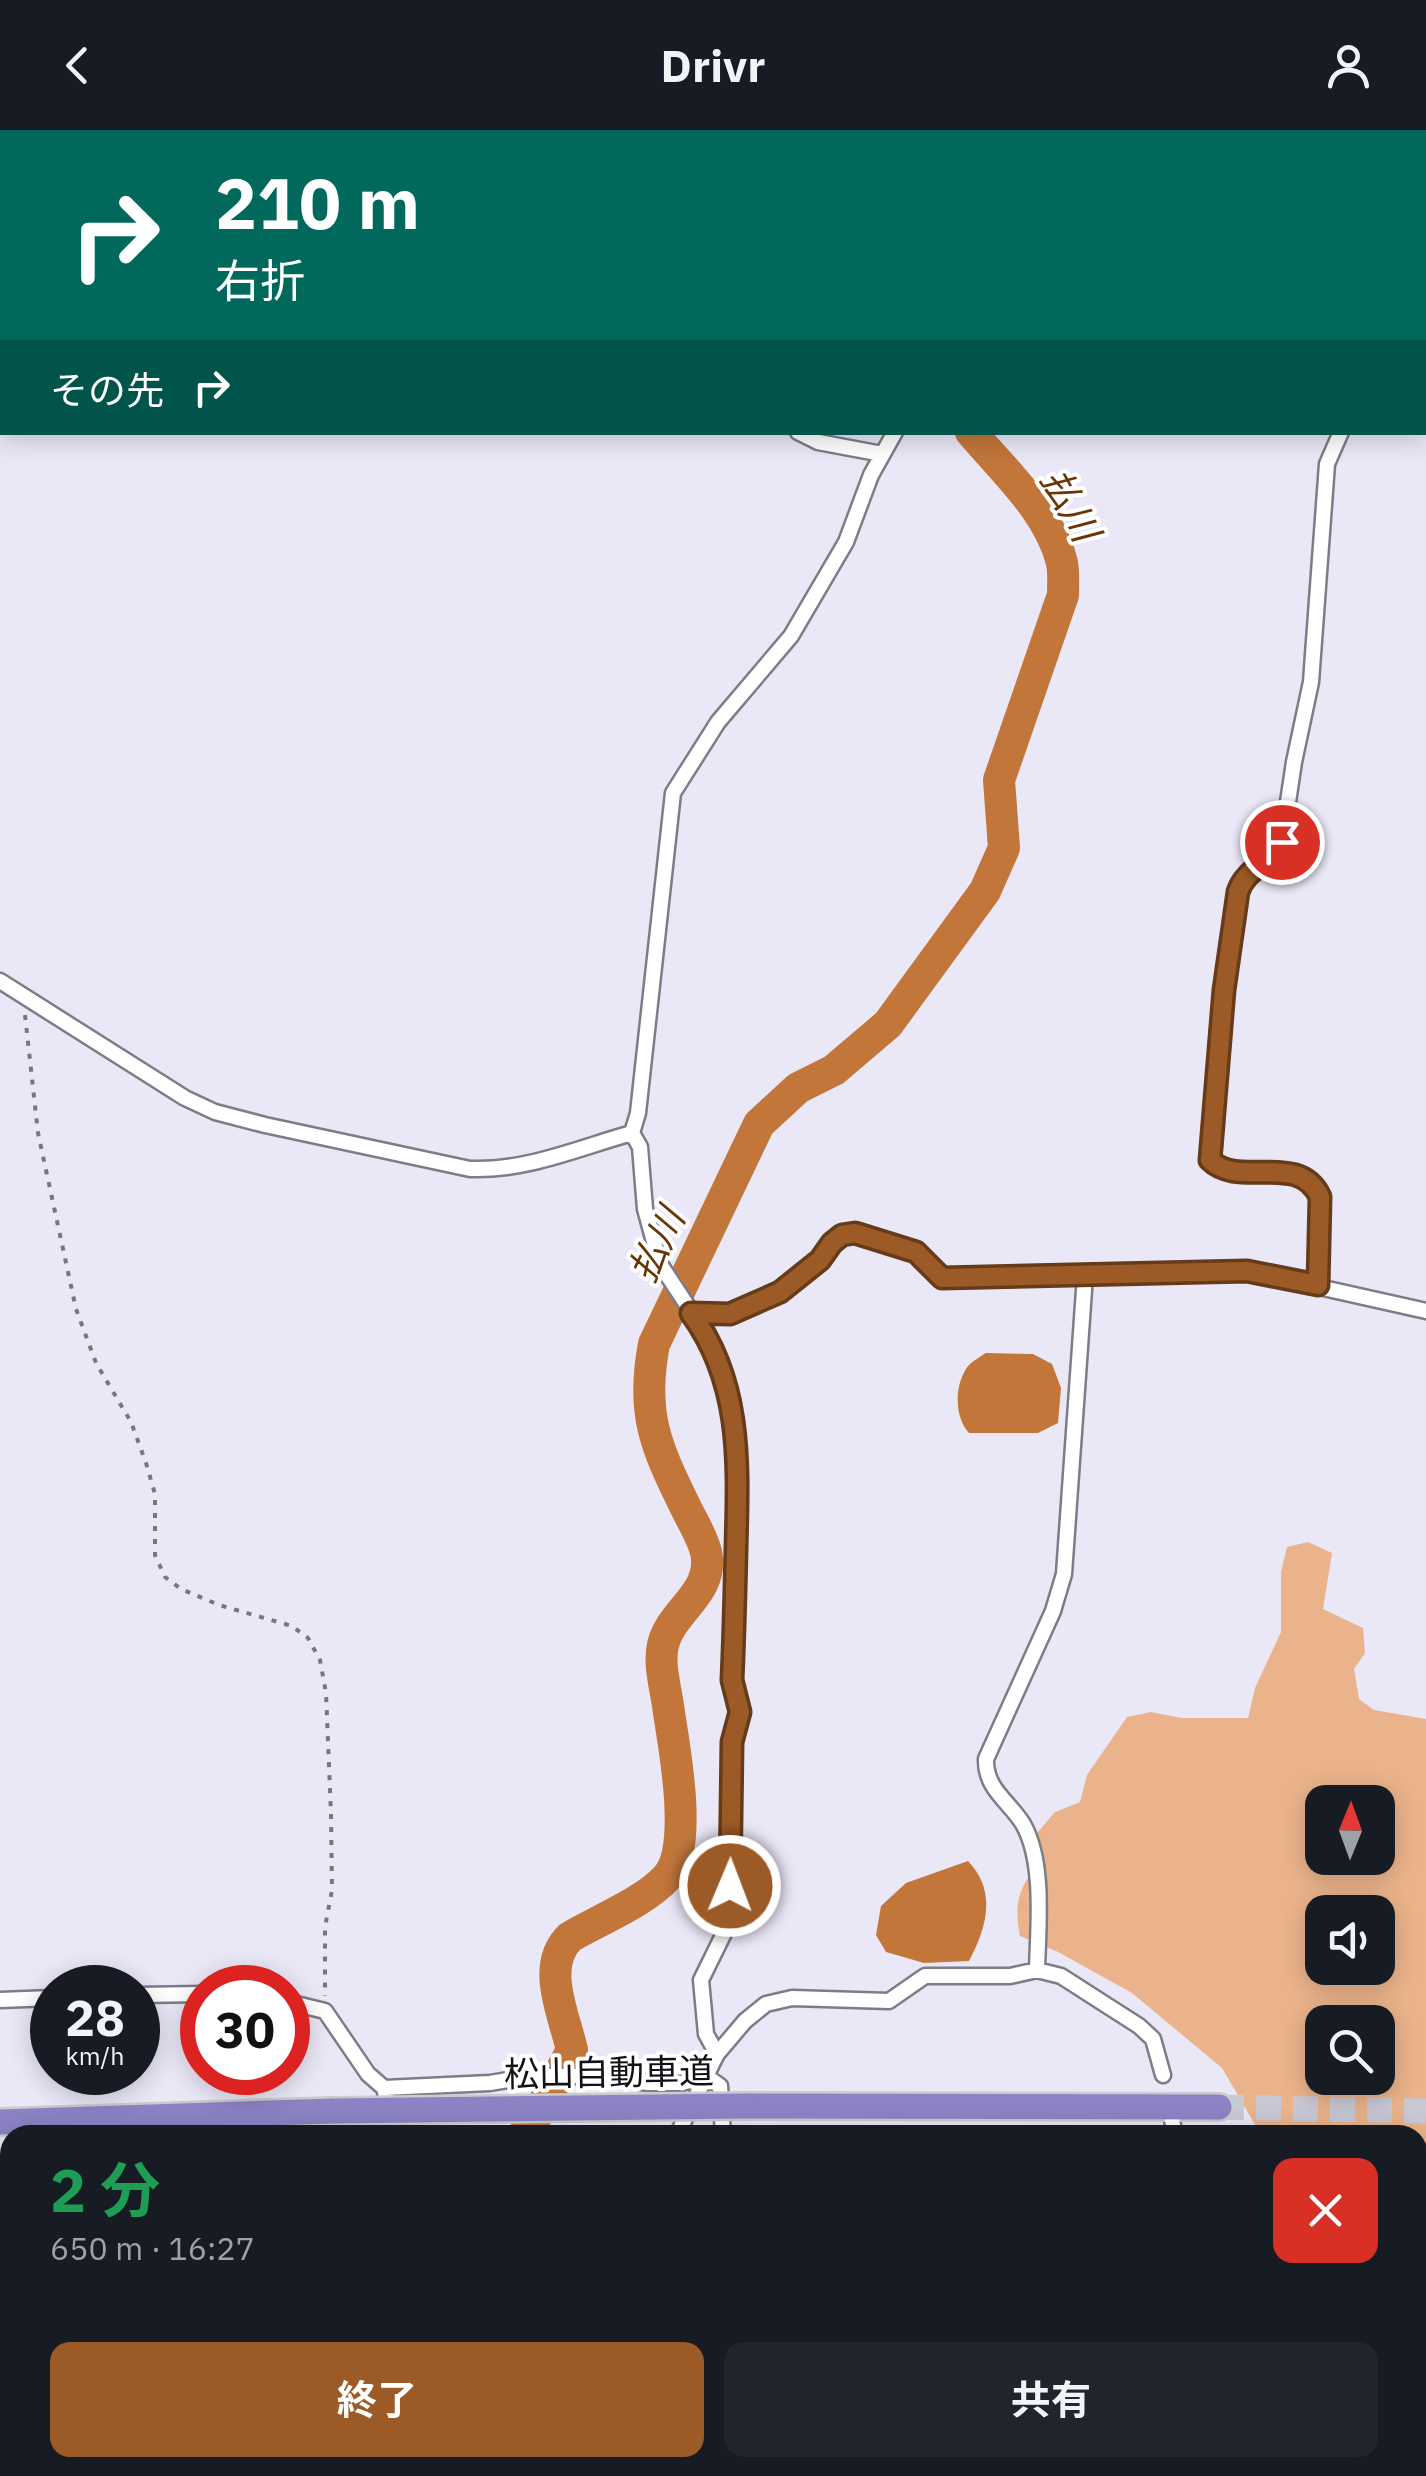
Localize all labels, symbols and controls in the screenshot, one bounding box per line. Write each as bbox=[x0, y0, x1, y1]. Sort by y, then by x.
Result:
text: Drivr bbox=[661, 36, 765, 94]
icon: back bbox=[50, 38, 105, 93]
icon: person bbox=[1321, 38, 1376, 93]
text: 210 m bbox=[215, 157, 420, 248]
icon: right bbox=[50, 170, 180, 300]
text: 右折 bbox=[215, 251, 305, 309]
icon: right bbox=[184, 360, 239, 415]
text: その先 bbox=[50, 365, 164, 414]
water label: 払川 bbox=[1031, 459, 1113, 553]
pin bbox=[1240, 800, 1325, 885]
icon: arrive bbox=[1255, 815, 1310, 870]
water label: 払川 bbox=[617, 1196, 696, 1289]
north arrow bbox=[1305, 1785, 1395, 1875]
map controls bbox=[1305, 1785, 1395, 2095]
position arrow bbox=[678, 1834, 782, 1938]
button: sound bbox=[1305, 1895, 1395, 1985]
speed limit sign: 30 bbox=[180, 1965, 310, 2095]
text: 28 bbox=[65, 1985, 125, 2050]
button: search bbox=[1305, 2005, 1395, 2095]
text: km/h bbox=[66, 2039, 124, 2072]
street label: 松山自動車道 bbox=[504, 2047, 714, 2097]
text: 2 分 bbox=[50, 2150, 160, 2229]
button: close bbox=[1273, 2158, 1378, 2263]
text: 650 m · 16:27 bbox=[50, 2227, 255, 2269]
button: 終了 bbox=[50, 2342, 704, 2457]
button: 共有 bbox=[724, 2342, 1378, 2457]

